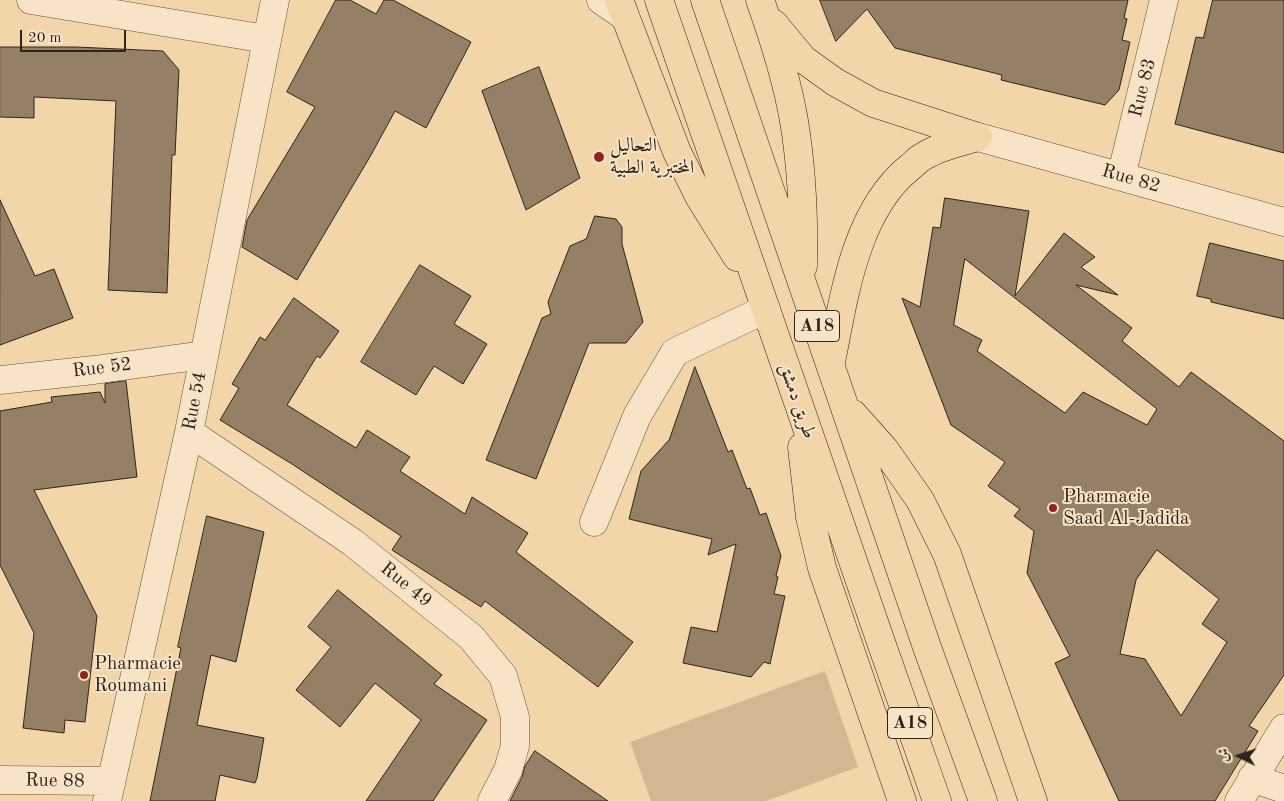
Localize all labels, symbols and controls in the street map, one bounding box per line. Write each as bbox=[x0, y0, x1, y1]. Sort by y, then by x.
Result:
scale bar bbox=[22, 20, 129, 52]
text: 20 m bbox=[28, 31, 62, 46]
street label: Rue 83 bbox=[1125, 56, 1161, 120]
place label: التحاليل المختبرية الطبية bbox=[610, 135, 694, 179]
marker: التحاليل المختبرية الطبية bbox=[592, 150, 606, 164]
street label: Rue 82 bbox=[1099, 160, 1163, 198]
road number: A18 bbox=[794, 310, 840, 342]
street label: Rue 52 bbox=[71, 353, 133, 383]
street label: طريق دمشق bbox=[773, 360, 821, 442]
street label: Rue 54 bbox=[178, 369, 212, 433]
place label: Pharmacie Saad Al-Jadida bbox=[1063, 486, 1189, 530]
marker: Pharmacie Saad Al-Jadida bbox=[1047, 502, 1059, 514]
street label: Rue 49 bbox=[376, 557, 436, 613]
place label: Pharmacie Roumani bbox=[94, 653, 181, 697]
marker: Pharmacie Roumani bbox=[78, 669, 90, 681]
road number: A18 bbox=[888, 708, 932, 738]
north arrow bbox=[1214, 731, 1264, 781]
text: ش bbox=[1217, 748, 1232, 762]
street label: Rue 88 bbox=[25, 769, 85, 793]

